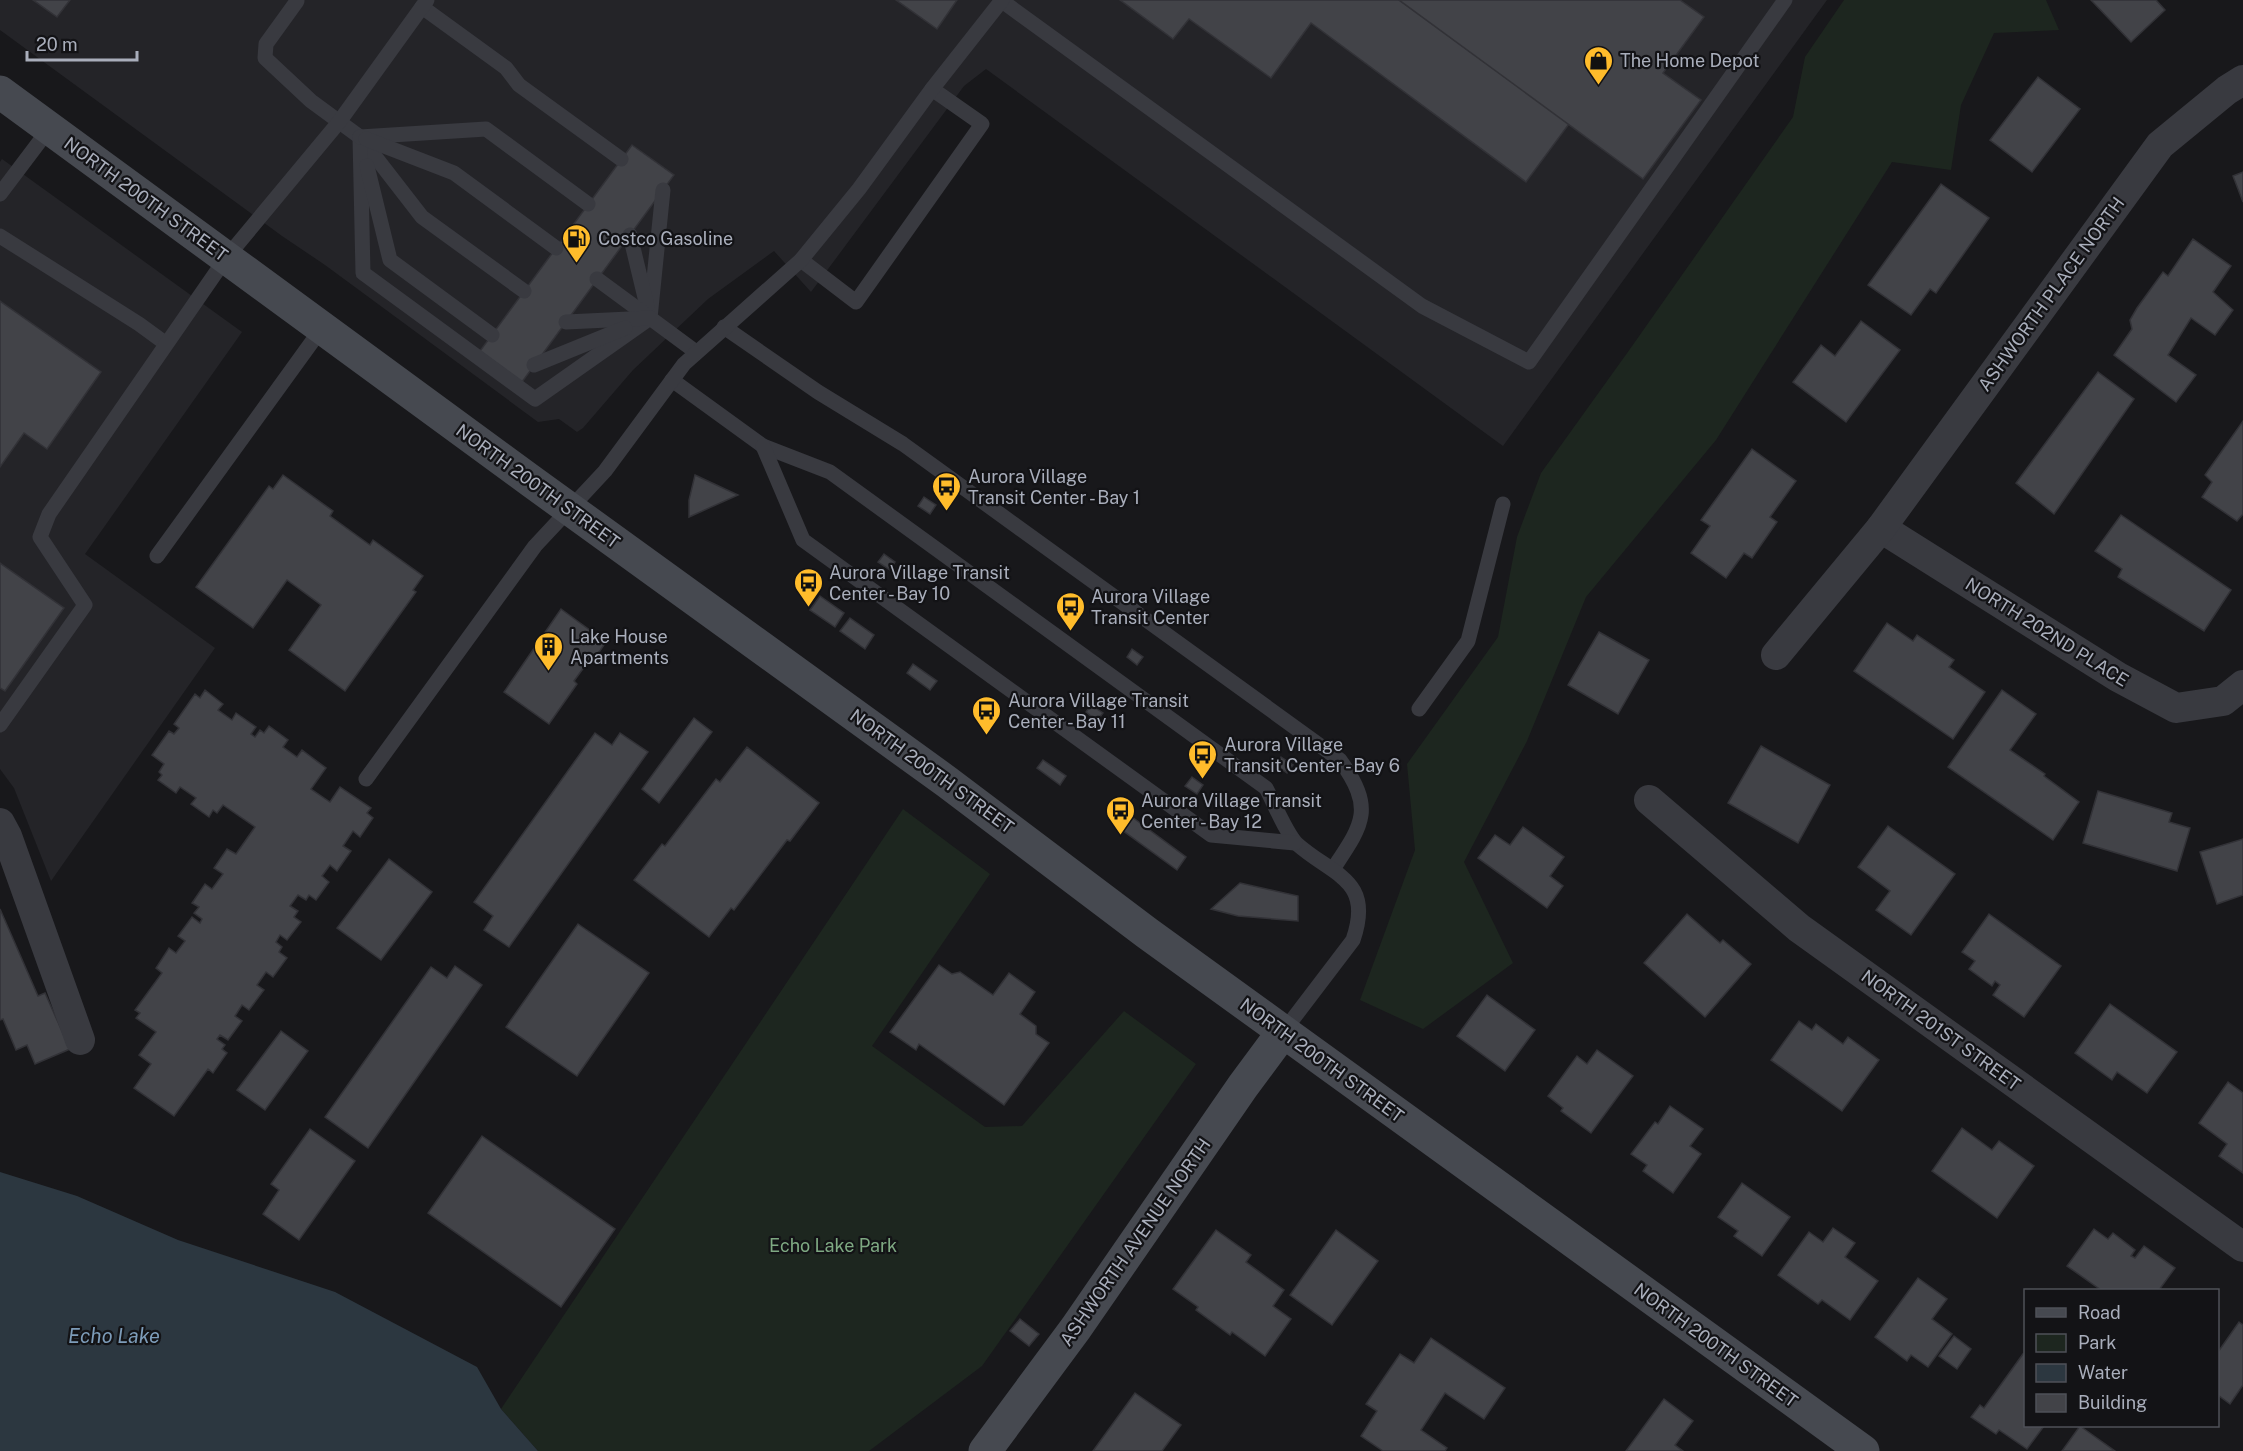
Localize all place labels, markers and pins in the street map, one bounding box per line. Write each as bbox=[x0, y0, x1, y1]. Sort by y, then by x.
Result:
shop icon: The Home Depot bbox=[1583, 44, 1615, 86]
place label: The Home Depot bbox=[1620, 50, 1760, 71]
fuel station icon: Costco Gasoline bbox=[561, 222, 593, 264]
place label: Costco Gasoline bbox=[598, 228, 733, 249]
place label: Aurora Village Transit Center - Bay 1 bbox=[968, 466, 1140, 508]
bus stop icon: Aurora Village Transit Center - Bay 1 bbox=[931, 470, 963, 512]
place label: Aurora Village Transit Center - Bay 10 bbox=[829, 562, 1010, 604]
bus stop icon: Aurora Village Transit Center - Bay 10 bbox=[792, 566, 824, 608]
place label: Aurora Village Transit Center bbox=[1091, 586, 1210, 628]
bus stop icon: Aurora Village Transit Center bbox=[1054, 590, 1086, 632]
place label: Lake House Apartments bbox=[570, 626, 669, 668]
building icon: Lake House Apartments bbox=[533, 630, 565, 672]
place label: Aurora Village Transit Center - Bay 11 bbox=[1008, 690, 1189, 732]
bus stop icon: Aurora Village Transit Center - Bay 11 bbox=[971, 694, 1003, 736]
place label: Aurora Village Transit Center - Bay 6 bbox=[1224, 734, 1400, 776]
bus stop icon: Aurora Village Transit Center - Bay 6 bbox=[1187, 738, 1219, 780]
place label: Aurora Village Transit Center - Bay 12 bbox=[1141, 790, 1322, 832]
bus stop icon: Aurora Village Transit Center - Bay 12 bbox=[1104, 794, 1136, 836]

